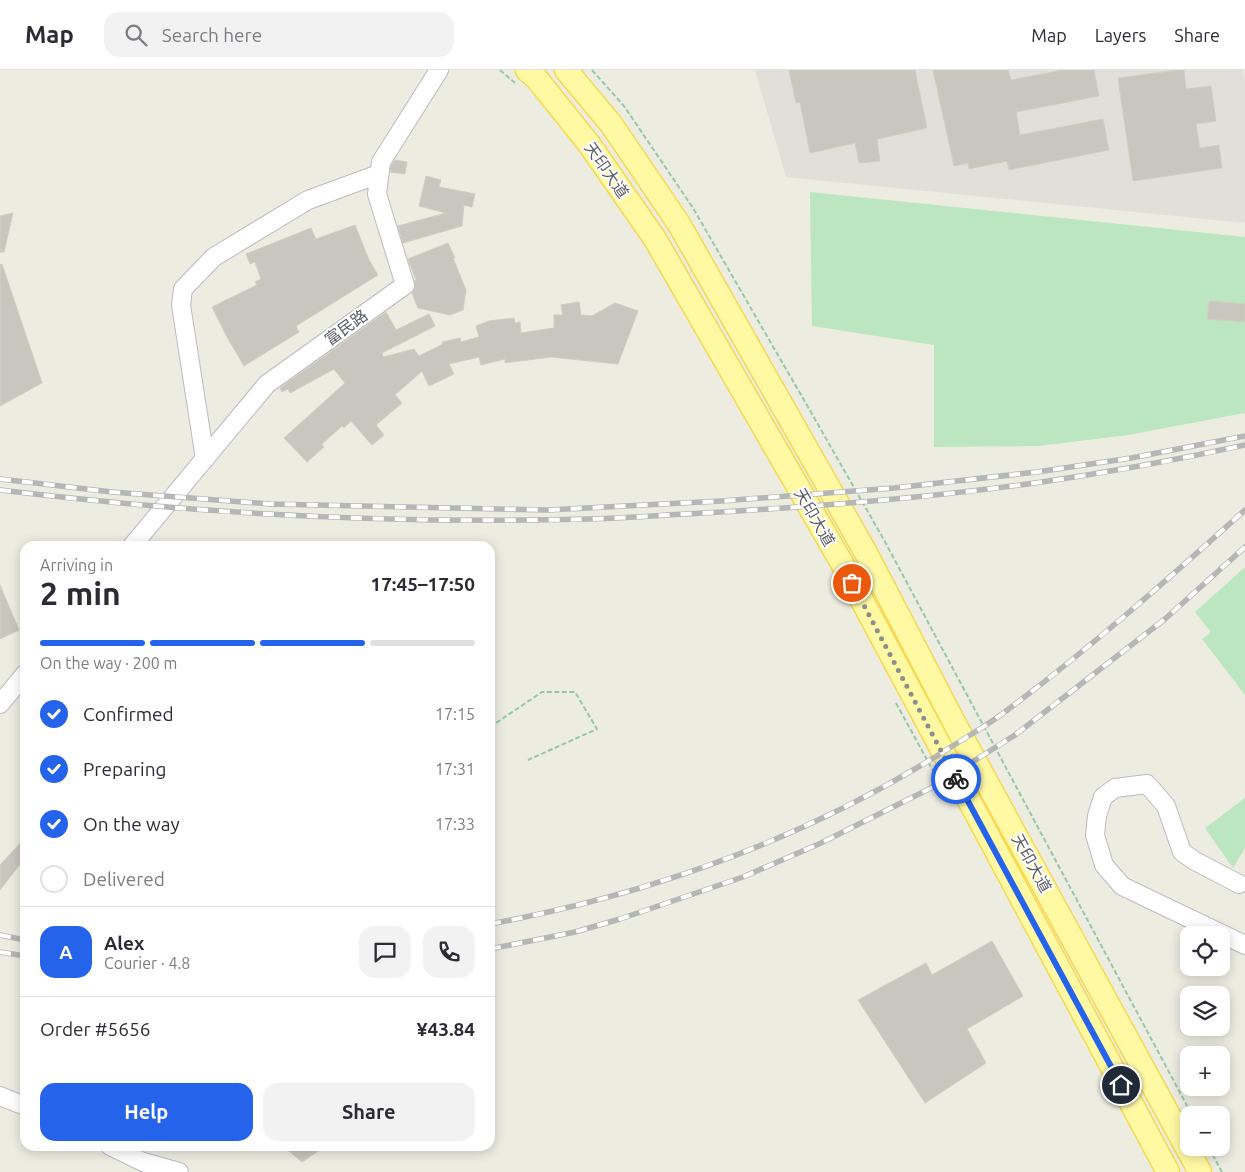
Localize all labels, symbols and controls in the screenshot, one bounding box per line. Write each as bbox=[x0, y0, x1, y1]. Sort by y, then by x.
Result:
search box bbox=[104, 12, 454, 57]
text: Map bbox=[25, 21, 74, 48]
icon: search bbox=[122, 21, 150, 49]
text: Search here bbox=[162, 24, 262, 46]
text: Map bbox=[1031, 25, 1067, 45]
text: Layers bbox=[1095, 25, 1146, 45]
text: Share bbox=[1174, 25, 1220, 45]
street label: 天印大道 bbox=[581, 139, 633, 201]
street label: 富民路 bbox=[321, 306, 371, 348]
street label: 天印大道 bbox=[791, 485, 839, 549]
text: Arriving in bbox=[40, 556, 113, 574]
pin bbox=[831, 562, 873, 604]
icon: bag bbox=[838, 569, 866, 597]
text: 17:45–17:50 bbox=[370, 573, 475, 595]
text: 2 min bbox=[40, 575, 121, 611]
text: On the way · 200 m bbox=[40, 654, 177, 672]
icon: check bbox=[40, 700, 68, 728]
text: Confirmed bbox=[83, 703, 174, 725]
text: 17:15 bbox=[435, 705, 475, 723]
courier bbox=[931, 754, 981, 804]
icon: check bbox=[40, 755, 68, 783]
text: Preparing bbox=[83, 758, 167, 780]
text: 17:31 bbox=[435, 760, 475, 778]
icon: bike bbox=[942, 765, 970, 793]
icon: check bbox=[40, 810, 68, 838]
text: On the way bbox=[83, 813, 180, 835]
text: 17:33 bbox=[435, 815, 475, 833]
street label: 天印大道 bbox=[1009, 831, 1055, 895]
text: Delivered bbox=[83, 868, 165, 890]
button: chat bbox=[359, 926, 411, 978]
button: phone bbox=[423, 926, 475, 978]
map controls bbox=[1180, 926, 1230, 1156]
button: locate bbox=[1180, 926, 1230, 976]
text: Alex bbox=[104, 932, 144, 954]
text: A bbox=[59, 941, 73, 963]
text: Courier · 4.8 bbox=[104, 954, 190, 972]
button: layers bbox=[1180, 986, 1230, 1036]
text: Order #5656 bbox=[40, 1018, 150, 1040]
text: ¥43.84 bbox=[417, 1018, 475, 1040]
button: + bbox=[1180, 1046, 1230, 1096]
pin bbox=[1100, 1064, 1142, 1106]
icon: home bbox=[1107, 1071, 1135, 1099]
button: Help bbox=[40, 1083, 253, 1141]
button: Share bbox=[263, 1083, 475, 1141]
button: − bbox=[1180, 1106, 1230, 1156]

